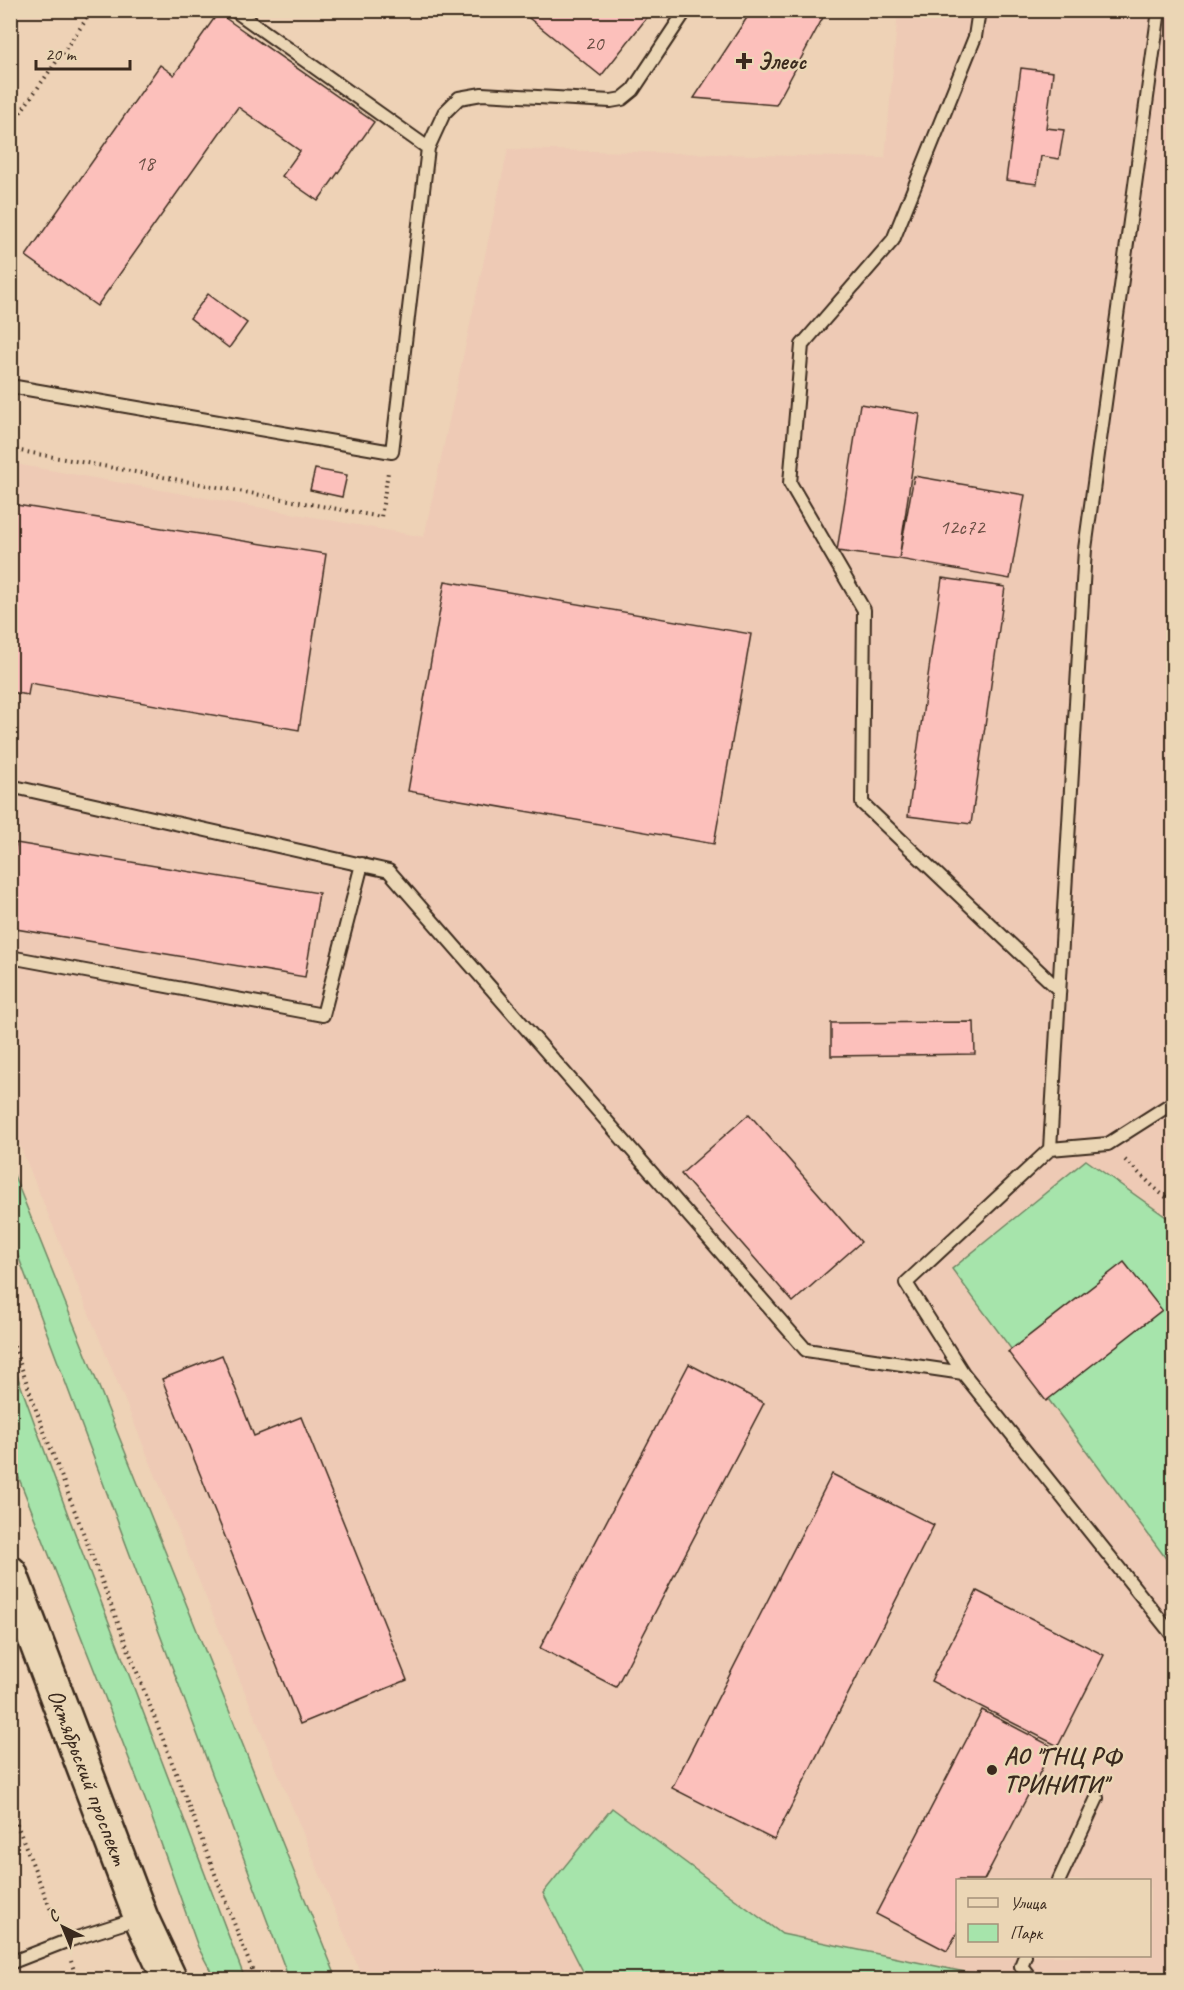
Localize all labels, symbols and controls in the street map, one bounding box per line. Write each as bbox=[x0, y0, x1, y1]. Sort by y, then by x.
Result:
house number: 20 bbox=[585, 30, 605, 56]
scale bar bbox=[36, 33, 130, 71]
text: 20 m bbox=[45, 43, 78, 65]
place label: Элеос bbox=[758, 46, 808, 76]
marker: Элеос bbox=[735, 52, 753, 70]
house number: 18 bbox=[136, 150, 157, 176]
house number: 12с72 bbox=[939, 514, 986, 540]
street label: Октябрьский проспект bbox=[41, 1685, 136, 1870]
place label: АО "ГНЦ РФ ТРИНИТИ" bbox=[1004, 1741, 1124, 1799]
marker: АО "ГНЦ РФ ТРИНИТИ" bbox=[985, 1763, 999, 1777]
legend bbox=[956, 1879, 1151, 1957]
text: Улица bbox=[1010, 1892, 1047, 1914]
north arrow bbox=[33, 1897, 93, 1957]
text: С bbox=[44, 1905, 65, 1927]
text: Парк bbox=[1010, 1922, 1044, 1944]

